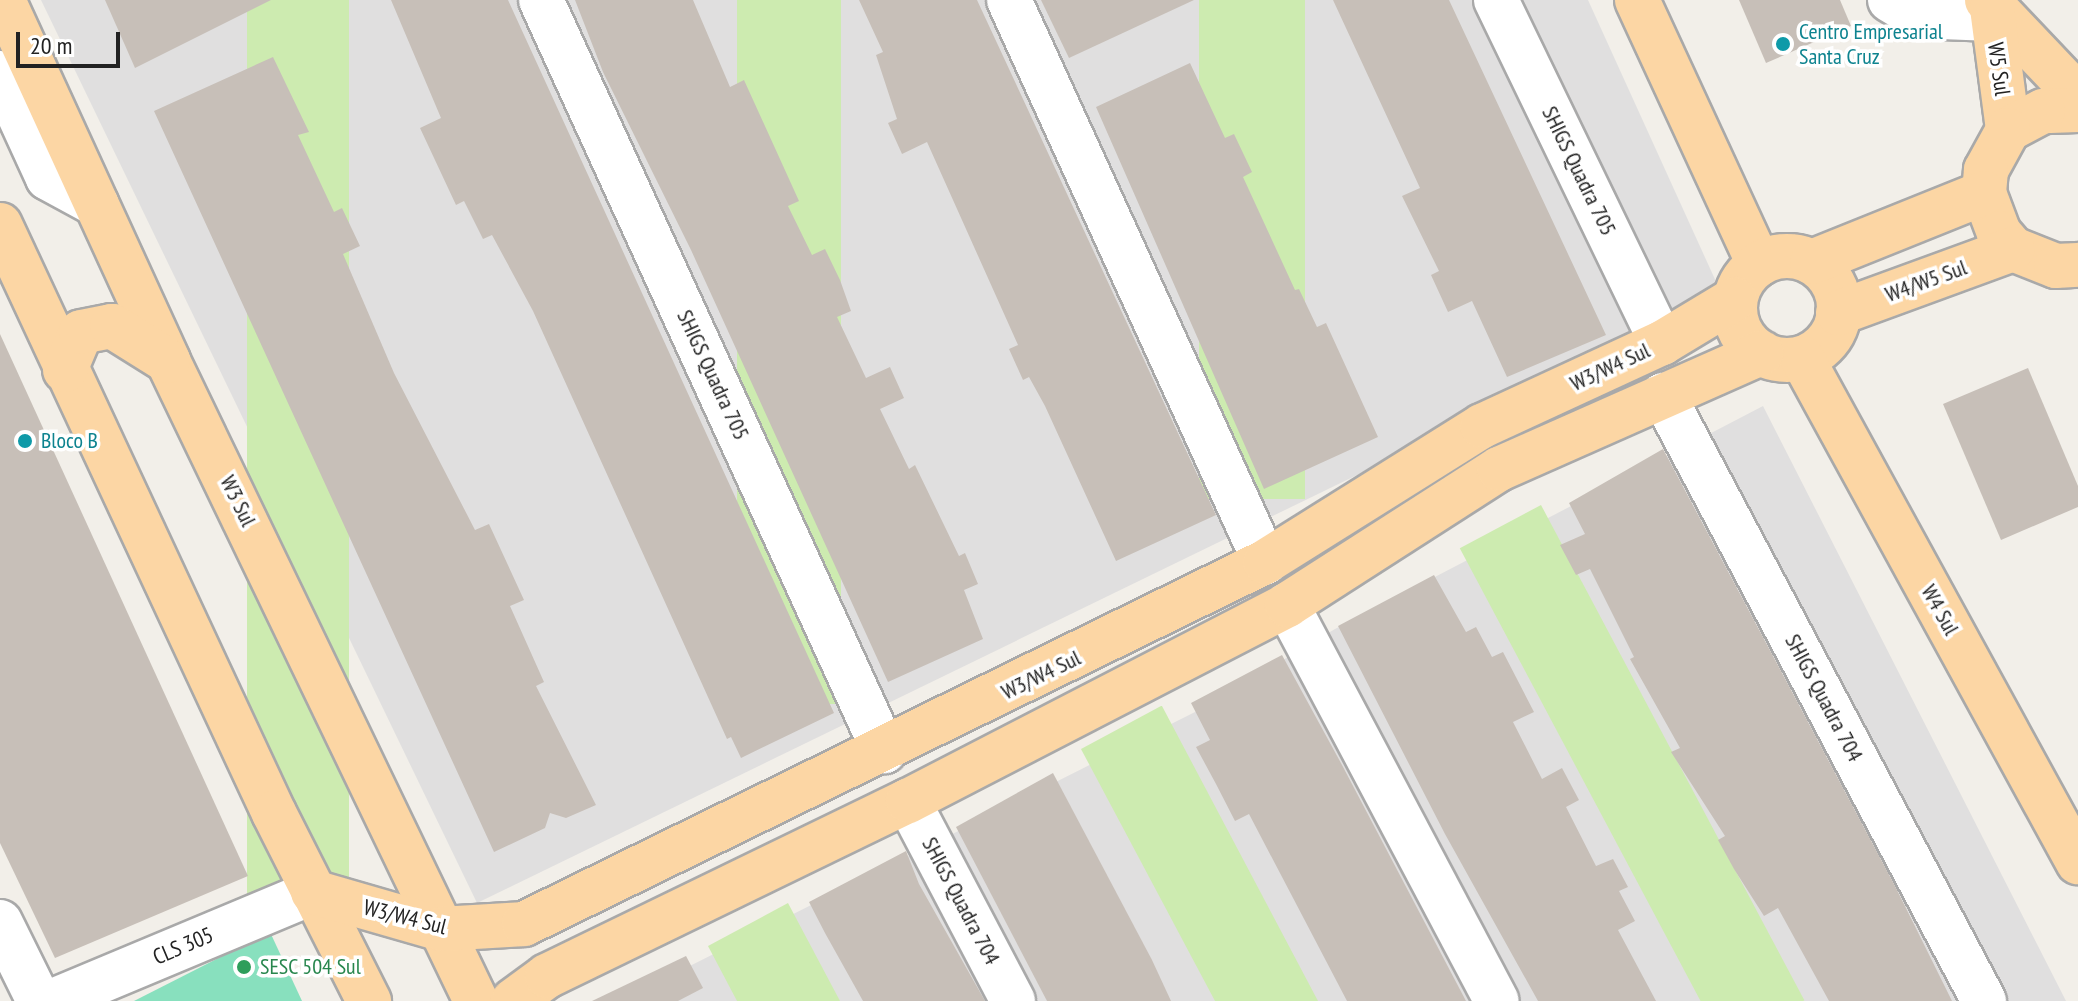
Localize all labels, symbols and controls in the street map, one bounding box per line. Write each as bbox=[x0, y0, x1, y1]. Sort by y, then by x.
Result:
scale bar bbox=[20, 16, 124, 66]
place label: Centro Empresarial Santa Cruz bbox=[1799, 18, 1943, 70]
text: 20 m bbox=[30, 30, 72, 61]
marker: Centro Empresarial Santa Cruz bbox=[1774, 35, 1792, 53]
street label: W5 Sul bbox=[1982, 41, 2016, 97]
street label: SHIGS Quadra 705 bbox=[1536, 102, 1622, 240]
street label: W4/W5 Sul bbox=[1882, 254, 1970, 308]
street label: SHIGS Quadra 705 bbox=[671, 306, 755, 444]
street label: W3/W4 Sul bbox=[1566, 337, 1654, 397]
place label: Bloco B bbox=[41, 428, 98, 454]
marker: Bloco B bbox=[16, 432, 34, 450]
street label: W3 Sul bbox=[214, 471, 262, 531]
street label: W4 Sul bbox=[1916, 580, 1964, 640]
street label: SHIGS Quadra 704 bbox=[1779, 630, 1869, 766]
street label: W3/W4 Sul bbox=[997, 645, 1085, 705]
street label: SHIGS Quadra 704 bbox=[916, 833, 1006, 969]
street label: W3/W4 Sul bbox=[361, 894, 449, 940]
street label: CLS 305 bbox=[149, 922, 217, 970]
place label: SESC 504 Sul bbox=[260, 954, 361, 980]
marker: SESC 504 Sul bbox=[235, 958, 253, 976]

